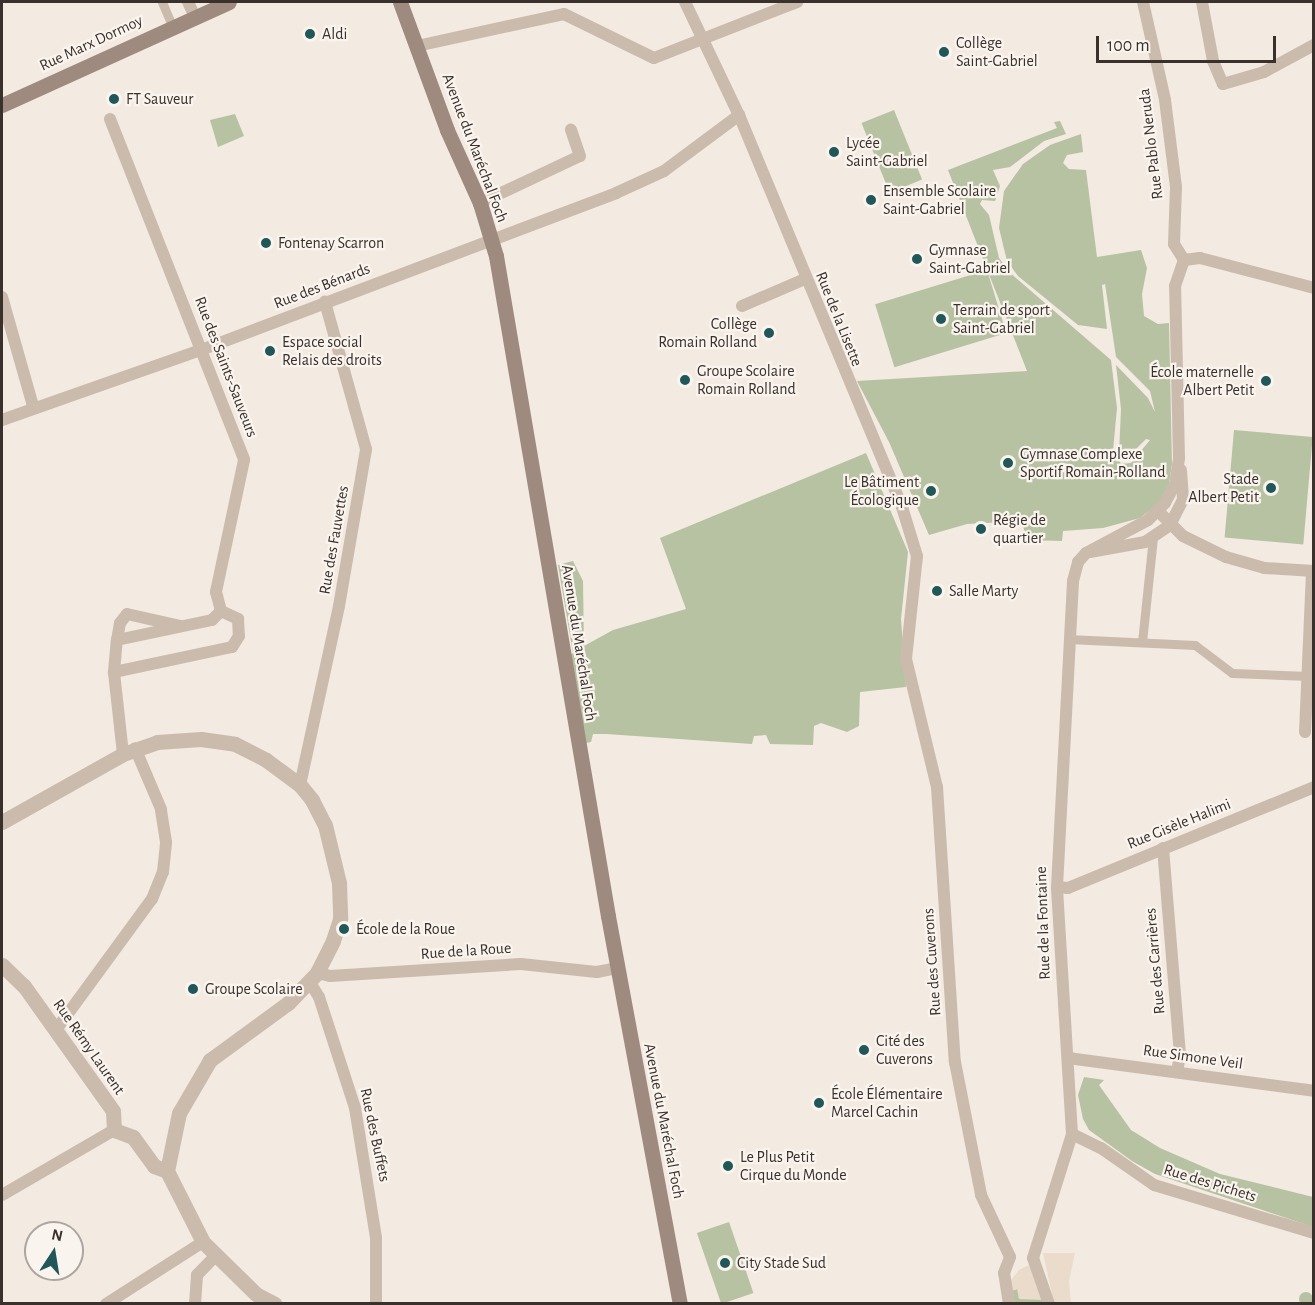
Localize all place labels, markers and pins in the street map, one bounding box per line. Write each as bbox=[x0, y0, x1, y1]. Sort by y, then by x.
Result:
place label: Aldi bbox=[322, 24, 347, 44]
marker: Aldi bbox=[303, 27, 317, 41]
place label: Collège Saint-Gabriel bbox=[956, 33, 1038, 71]
marker: Collège Saint-Gabriel bbox=[937, 45, 951, 59]
place label: FT Sauveur bbox=[126, 89, 193, 109]
marker: FT Sauveur bbox=[107, 92, 121, 106]
place label: Lycée Saint-Gabriel bbox=[846, 133, 928, 171]
marker: Lycée Saint-Gabriel bbox=[827, 145, 841, 159]
place label: Ensemble Scolaire Saint-Gabriel bbox=[883, 181, 996, 219]
marker: Ensemble Scolaire Saint-Gabriel bbox=[864, 193, 878, 207]
place label: Fontenay Scarron bbox=[278, 233, 384, 253]
marker: Fontenay Scarron bbox=[259, 236, 273, 250]
place label: Gymnase Saint-Gabriel bbox=[929, 240, 1011, 278]
marker: Gymnase Saint-Gabriel bbox=[910, 252, 924, 266]
place label: Terrain de sport Saint-Gabriel bbox=[953, 300, 1050, 338]
marker: Terrain de sport Saint-Gabriel bbox=[934, 312, 948, 326]
place label: Collège Romain Rolland bbox=[658, 314, 757, 352]
marker: Collège Romain Rolland bbox=[762, 326, 776, 340]
place label: Espace social Relais des droits bbox=[282, 332, 382, 370]
marker: Espace social Relais des droits bbox=[263, 344, 277, 358]
place label: Groupe Scolaire Romain Rolland bbox=[697, 361, 796, 399]
place label: École maternelle Albert Petit bbox=[1150, 362, 1254, 400]
marker: Groupe Scolaire Romain Rolland bbox=[678, 373, 692, 387]
marker: École maternelle Albert Petit bbox=[1259, 374, 1273, 388]
place label: Gymnase Complexe Sportif Romain-Rolland bbox=[1020, 444, 1166, 482]
marker: Gymnase Complexe Sportif Romain-Rolland bbox=[1001, 456, 1015, 470]
place label: Stade Albert Petit bbox=[1188, 469, 1259, 507]
place label: Le Bâtiment Écologique bbox=[844, 472, 919, 510]
marker: Stade Albert Petit bbox=[1264, 481, 1278, 495]
marker: Le Bâtiment Écologique bbox=[924, 484, 938, 498]
place label: Régie de quartier bbox=[993, 510, 1046, 548]
marker: Régie de quartier bbox=[974, 522, 988, 536]
place label: Salle Marty bbox=[949, 581, 1018, 601]
marker: Salle Marty bbox=[930, 584, 944, 598]
place label: École de la Roue bbox=[356, 919, 455, 939]
marker: École de la Roue bbox=[337, 922, 351, 936]
place label: Groupe Scolaire bbox=[205, 979, 303, 999]
marker: Groupe Scolaire bbox=[186, 982, 200, 996]
place label: Cité des Cuverons bbox=[876, 1031, 933, 1069]
marker: Cité des Cuverons bbox=[857, 1043, 871, 1057]
place label: École Élémentaire Marcel Cachin bbox=[831, 1084, 943, 1122]
marker: École Élémentaire Marcel Cachin bbox=[812, 1096, 826, 1110]
place label: Le Plus Petit Cirque du Monde bbox=[740, 1147, 847, 1185]
marker: Le Plus Petit Cirque du Monde bbox=[721, 1159, 735, 1173]
place label: City Stade Sud bbox=[737, 1253, 826, 1273]
marker: City Stade Sud bbox=[718, 1256, 732, 1270]

